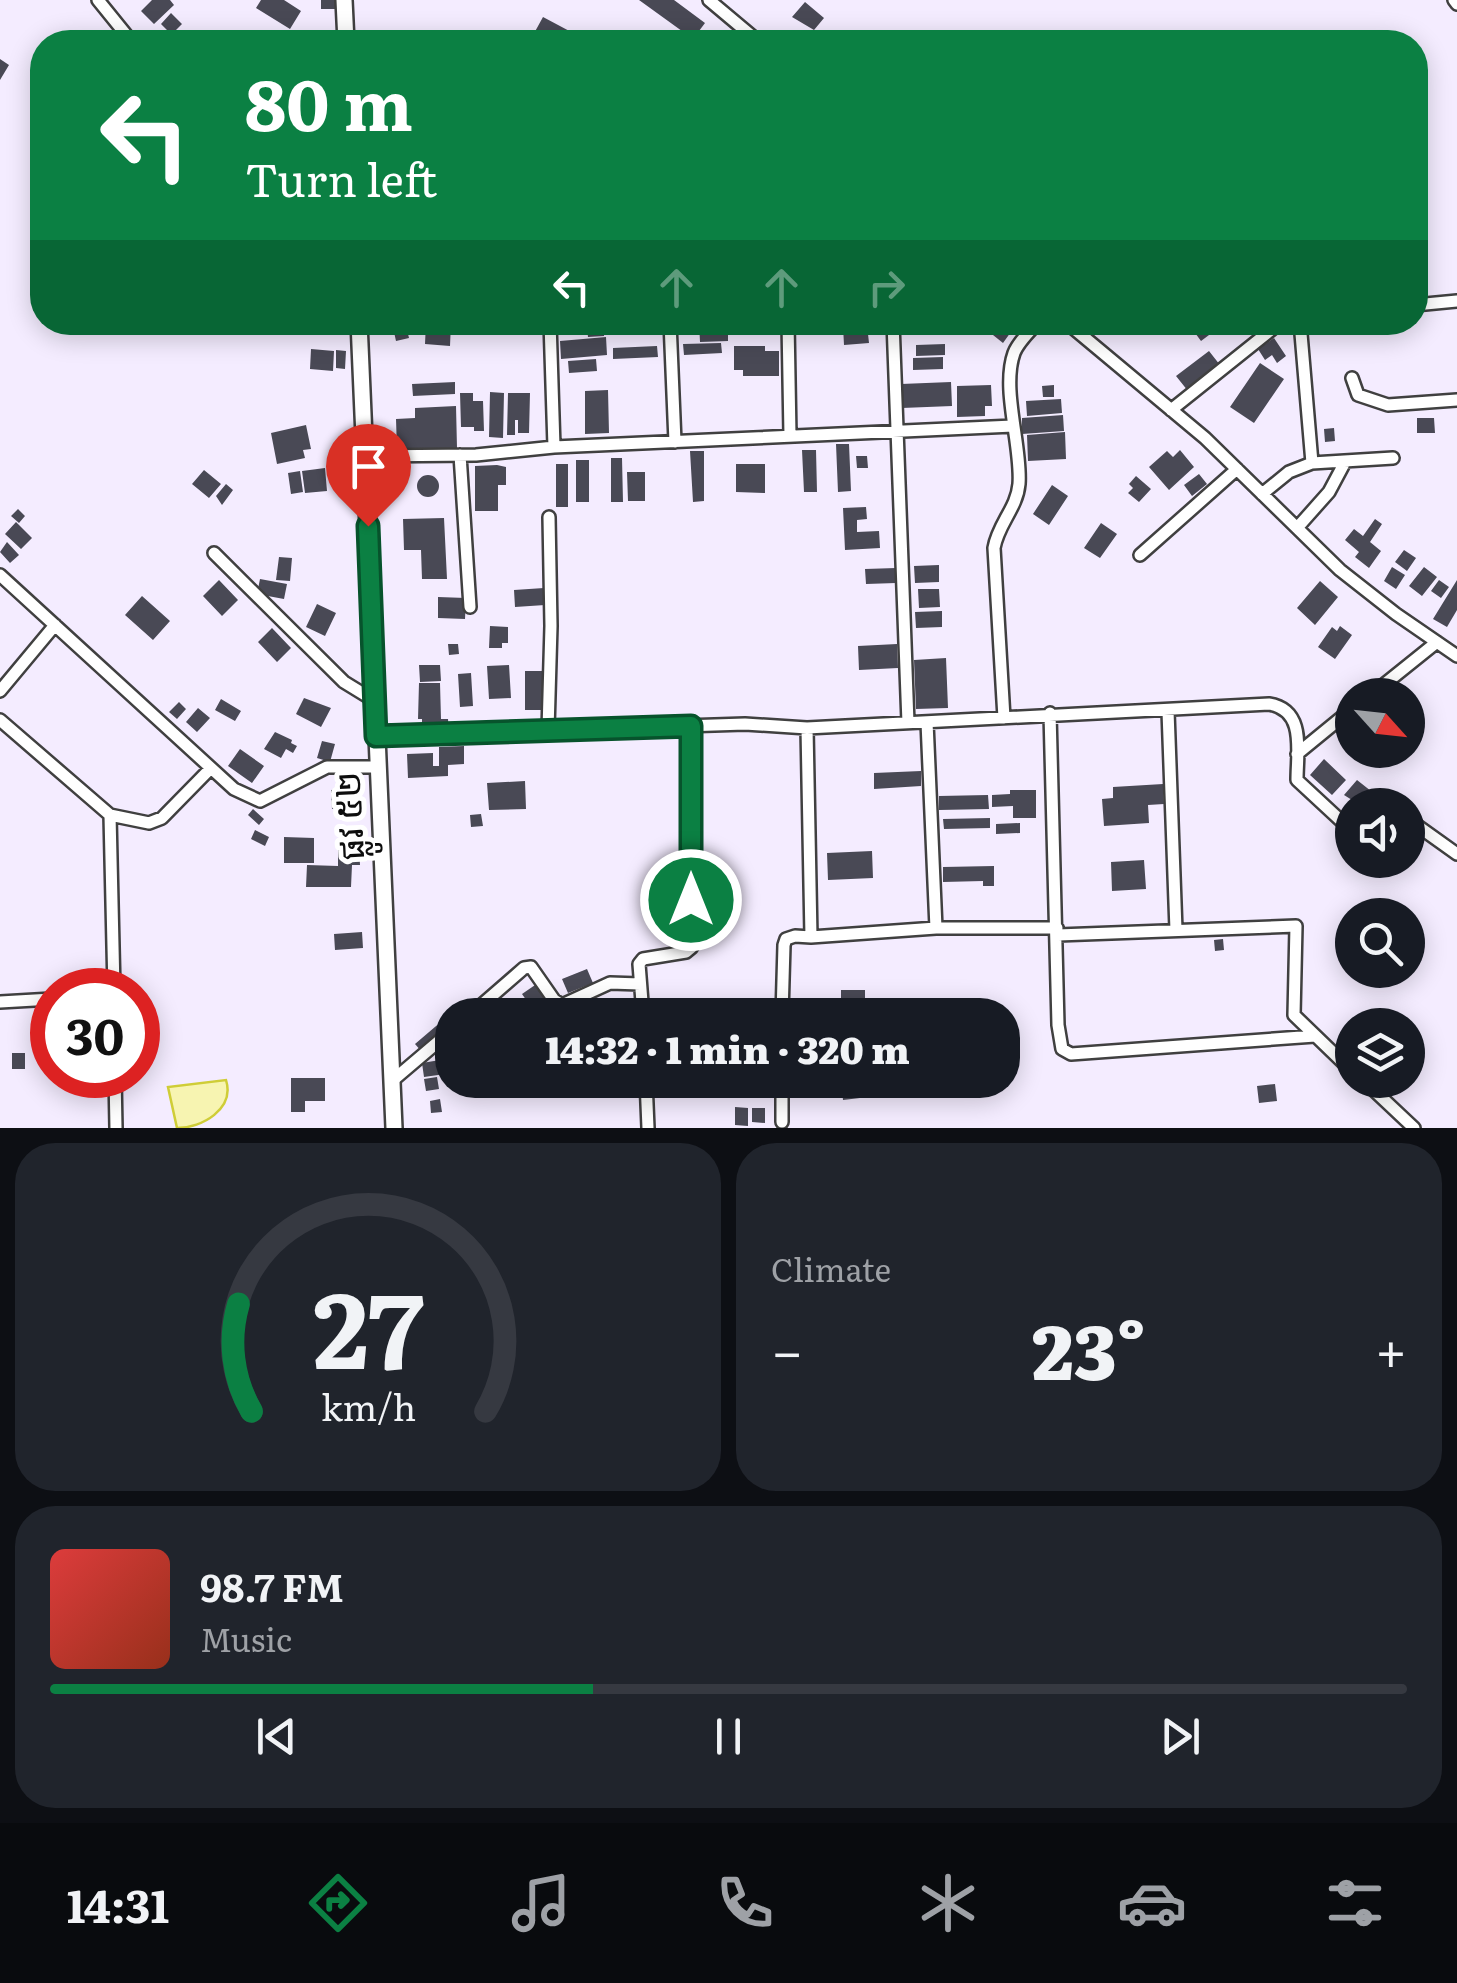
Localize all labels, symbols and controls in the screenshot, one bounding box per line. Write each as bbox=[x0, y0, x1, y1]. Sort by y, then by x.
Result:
text: 80 m bbox=[245, 49, 413, 153]
icon: left bbox=[80, 70, 210, 200]
text: Turn left bbox=[245, 144, 437, 211]
icon: left bbox=[544, 260, 599, 315]
icon: ahead bbox=[649, 260, 704, 315]
icon: ahead bbox=[754, 260, 809, 315]
icon: right bbox=[859, 260, 914, 315]
pin bbox=[326, 424, 411, 527]
icon: arrive bbox=[341, 439, 396, 494]
north arrow bbox=[1335, 678, 1425, 768]
map controls bbox=[1335, 678, 1425, 1098]
street label: ផ្លូវ ៥២ bbox=[319, 770, 384, 862]
button: sound bbox=[1335, 788, 1425, 878]
position arrow bbox=[639, 848, 743, 952]
button: search bbox=[1335, 898, 1425, 988]
speed limit sign: 30 bbox=[30, 968, 160, 1098]
button: layers bbox=[1335, 1008, 1425, 1098]
text: 14:32 · 1 min · 320 m bbox=[545, 1019, 910, 1076]
text: Climate bbox=[771, 1244, 891, 1292]
text: 27 bbox=[312, 1247, 424, 1401]
text: 23° bbox=[1032, 1292, 1146, 1403]
text: − bbox=[771, 1307, 803, 1389]
text: + bbox=[1375, 1307, 1407, 1389]
text: km/h bbox=[320, 1379, 416, 1432]
text: 98.7 FM bbox=[200, 1557, 344, 1614]
text: Music bbox=[200, 1614, 292, 1662]
icon: previous bbox=[249, 1709, 304, 1764]
icon: pause bbox=[701, 1709, 756, 1764]
icon: next bbox=[1153, 1709, 1208, 1764]
icon: directions bbox=[303, 1868, 373, 1938]
icon: music bbox=[506, 1868, 576, 1938]
icon: phone bbox=[710, 1868, 780, 1938]
icon: climate bbox=[913, 1868, 983, 1938]
icon: car bbox=[1117, 1868, 1187, 1938]
icon: filters bbox=[1320, 1868, 1390, 1938]
text: 14:31 bbox=[67, 1870, 169, 1937]

